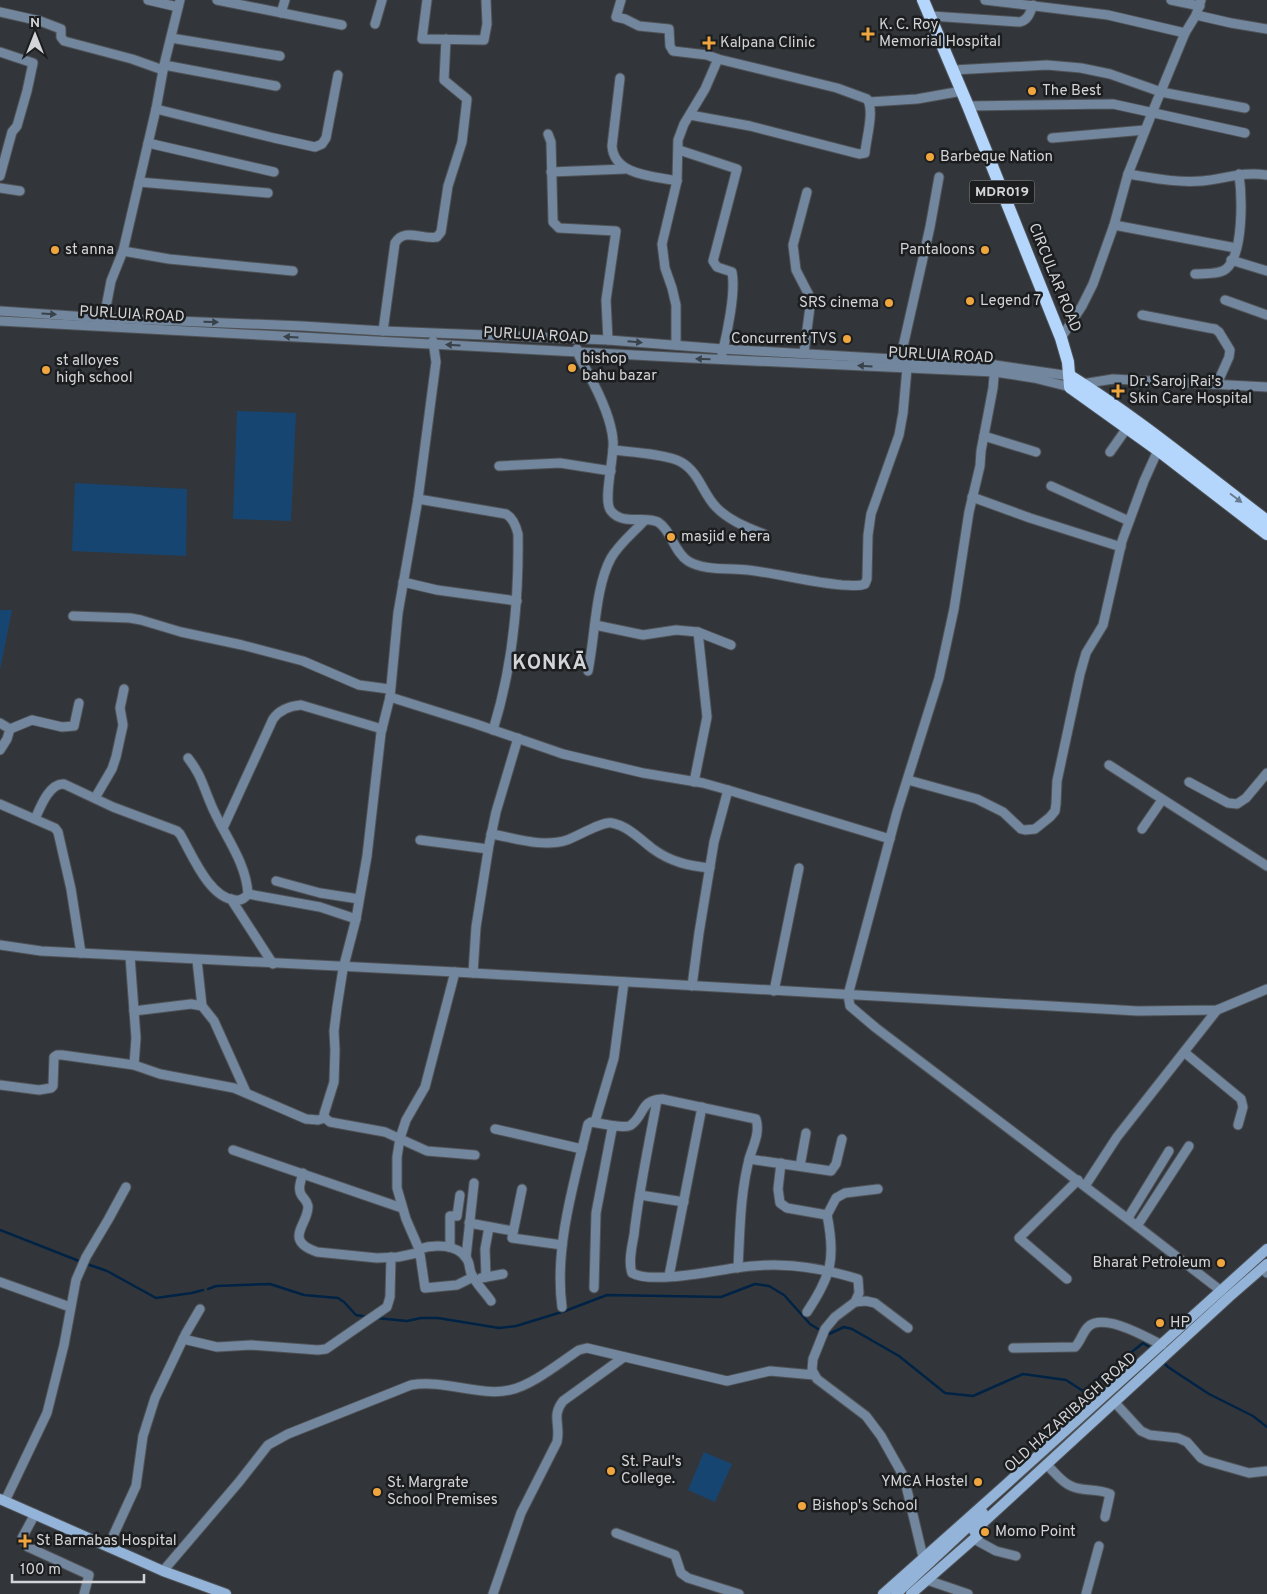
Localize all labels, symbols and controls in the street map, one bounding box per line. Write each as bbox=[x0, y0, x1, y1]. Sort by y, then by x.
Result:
north arrow bbox=[10, 10, 60, 60]
text: N bbox=[30, 15, 40, 32]
place label: K. C. Roy Memorial Hospital bbox=[879, 16, 1001, 52]
marker: K. C. Roy Memorial Hospital bbox=[861, 27, 875, 41]
place label: Kalpana Clinic bbox=[720, 34, 815, 53]
marker: Kalpana Clinic bbox=[702, 36, 716, 50]
place label: The Best bbox=[1042, 82, 1101, 101]
marker: The Best bbox=[1026, 85, 1038, 97]
place label: Barbeque Nation bbox=[940, 148, 1053, 167]
marker: Barbeque Nation bbox=[924, 151, 936, 163]
road number: MDR019 bbox=[970, 180, 1034, 203]
street label: CIRCULAR ROAD bbox=[1023, 221, 1085, 335]
place label: st anna bbox=[65, 241, 114, 260]
place label: Pantaloons bbox=[900, 241, 975, 260]
marker: st anna bbox=[49, 244, 61, 256]
marker: Pantaloons bbox=[979, 244, 991, 256]
place label: Legend 7 bbox=[980, 292, 1041, 311]
place label: SRS cinema bbox=[799, 294, 879, 313]
marker: Legend 7 bbox=[964, 295, 976, 307]
marker: SRS cinema bbox=[883, 297, 895, 309]
street label: PURLUIA ROAD bbox=[79, 303, 185, 327]
one-way arrow bbox=[41, 310, 57, 318]
one-way arrow bbox=[203, 318, 219, 326]
street label: PURLUIA ROAD bbox=[483, 324, 589, 348]
place label: Concurrent TVS bbox=[731, 330, 837, 349]
one-way arrow bbox=[283, 332, 299, 340]
marker: Concurrent TVS bbox=[841, 333, 853, 345]
one-way arrow bbox=[628, 338, 644, 346]
one-way arrow bbox=[445, 341, 461, 349]
street label: PURLUIA ROAD bbox=[888, 344, 994, 368]
place label: bishop bahu bazar bbox=[582, 350, 657, 386]
place label: st alloyes high school bbox=[56, 352, 133, 388]
one-way arrow bbox=[695, 354, 711, 362]
one-way arrow bbox=[857, 361, 873, 369]
marker: bishop bahu bazar bbox=[566, 362, 578, 374]
marker: st alloyes high school bbox=[40, 364, 52, 376]
place label: Dr. Saroj Rai's Skin Care Hospital bbox=[1129, 373, 1252, 409]
marker: Dr. Saroj Rai's Skin Care Hospital bbox=[1111, 384, 1125, 398]
one-way arrow bbox=[1229, 492, 1242, 503]
place label: masjid e hera bbox=[681, 528, 770, 547]
marker: masjid e hera bbox=[665, 531, 677, 543]
district label: KONKĀ bbox=[512, 650, 588, 677]
place label: Bharat Petroleum bbox=[1093, 1254, 1211, 1273]
marker: Bharat Petroleum bbox=[1215, 1257, 1227, 1269]
place label: HP bbox=[1170, 1314, 1190, 1333]
marker: HP bbox=[1154, 1317, 1166, 1329]
street label: OLD HAZARIBAGH ROAD bbox=[1001, 1349, 1141, 1477]
place label: St. Paul's College. bbox=[621, 1453, 682, 1489]
marker: St. Paul's College. bbox=[605, 1465, 617, 1477]
place label: YMCA Hostel bbox=[881, 1473, 968, 1492]
place label: St. Margrate School Premises bbox=[387, 1474, 498, 1510]
marker: YMCA Hostel bbox=[972, 1476, 984, 1488]
marker: St. Margrate School Premises bbox=[371, 1486, 383, 1498]
place label: Bishop's School bbox=[812, 1497, 918, 1516]
marker: Bishop's School bbox=[796, 1500, 808, 1512]
place label: Momo Point bbox=[995, 1523, 1076, 1542]
marker: Momo Point bbox=[979, 1526, 991, 1538]
place label: St Barnabas Hospital bbox=[36, 1532, 177, 1551]
marker: St Barnabas Hospital bbox=[18, 1534, 32, 1548]
scale bar bbox=[12, 1552, 145, 1584]
text: 100 m bbox=[20, 1561, 61, 1580]

